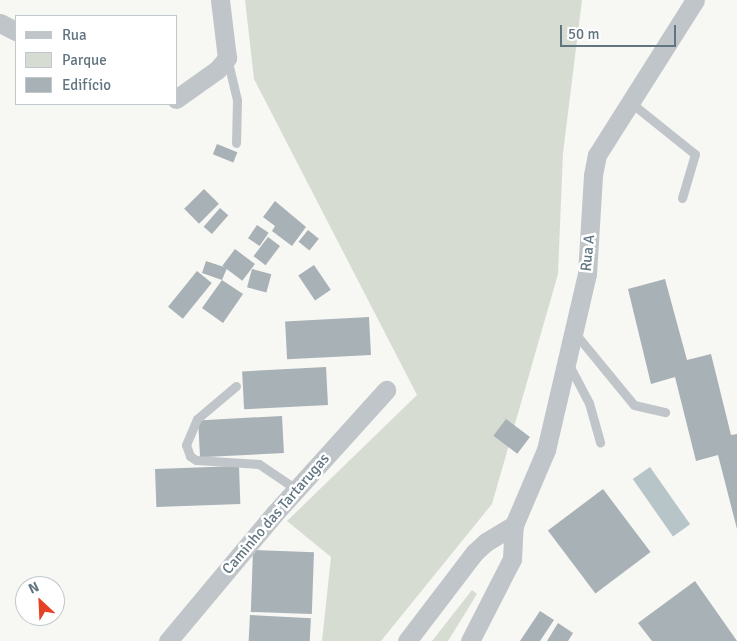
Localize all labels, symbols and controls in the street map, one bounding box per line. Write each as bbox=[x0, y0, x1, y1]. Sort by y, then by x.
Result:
legend bbox=[15, 15, 178, 105]
scale bar bbox=[562, 15, 678, 47]
text: 50 m bbox=[568, 25, 599, 43]
text: Rua bbox=[62, 26, 87, 44]
text: Parque bbox=[62, 51, 107, 69]
text: Edifício bbox=[62, 76, 111, 94]
street label: Rua A bbox=[577, 234, 599, 272]
street label: Caminho das Tartarugas bbox=[219, 450, 333, 578]
north arrow bbox=[15, 576, 65, 626]
text: N bbox=[26, 578, 42, 598]

